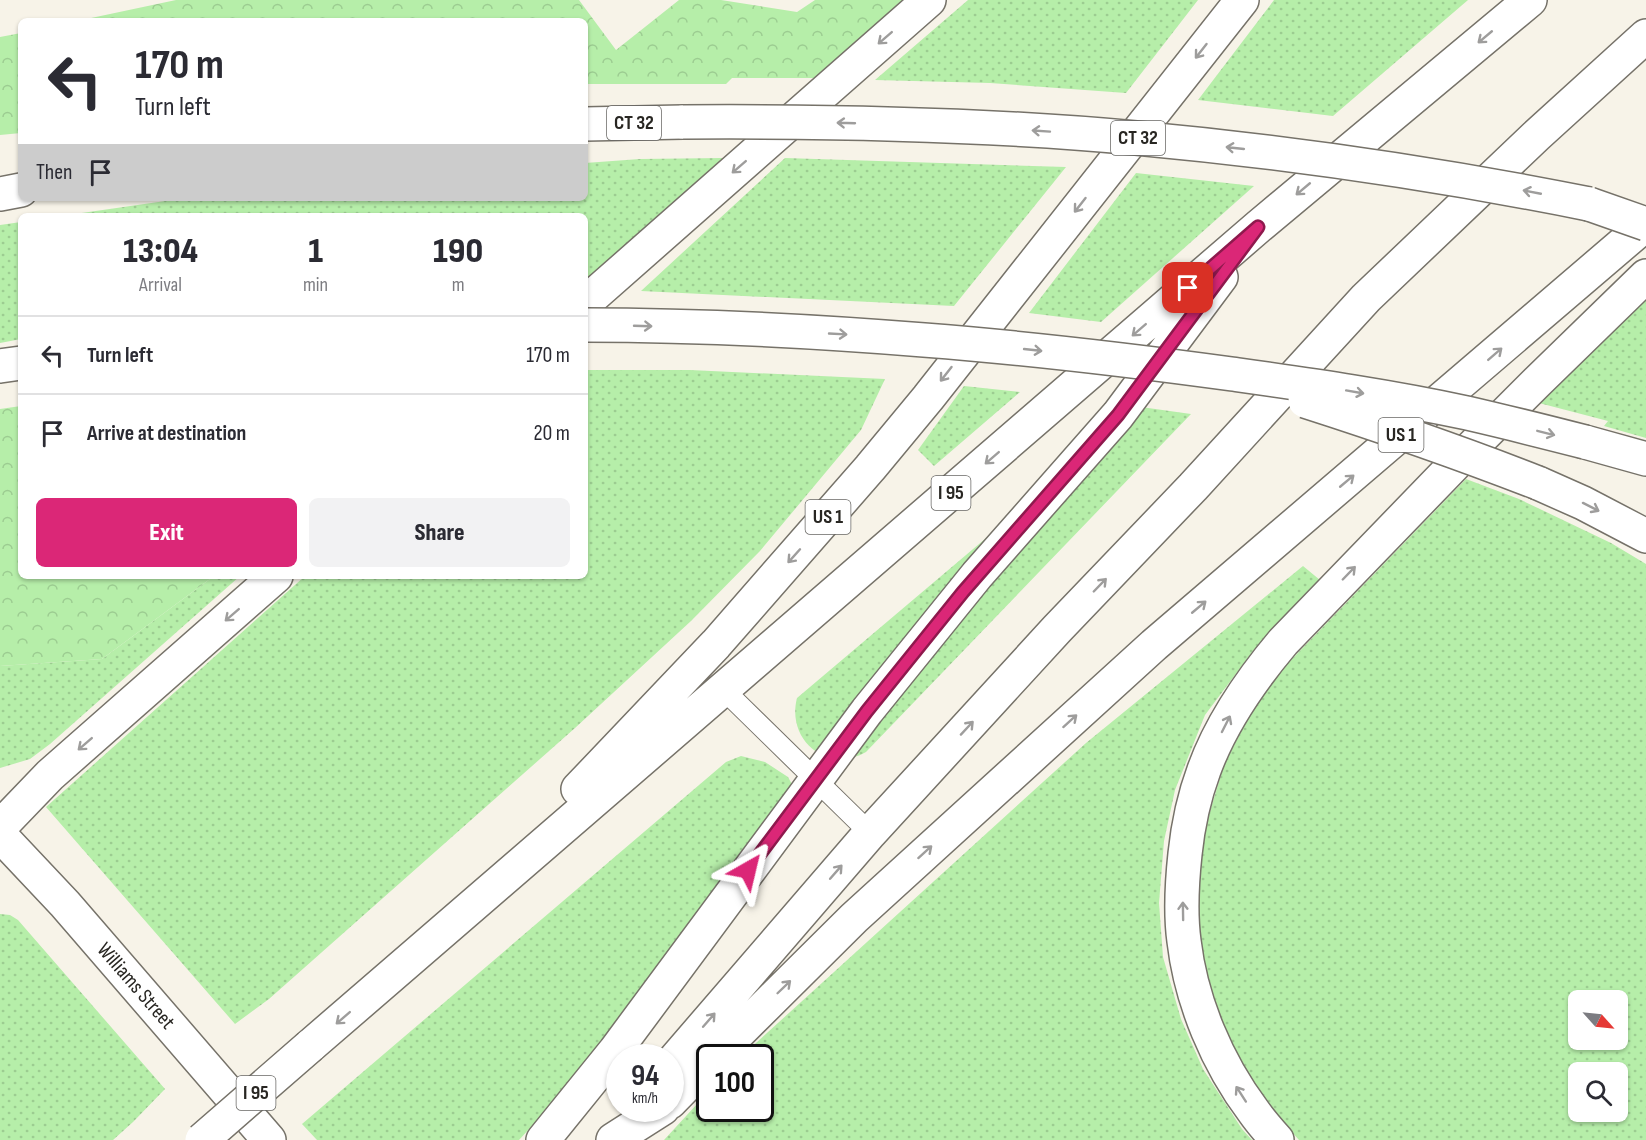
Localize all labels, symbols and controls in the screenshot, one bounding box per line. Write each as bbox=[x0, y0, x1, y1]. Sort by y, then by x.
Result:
one-way arrow bbox=[1477, 31, 1493, 44]
one-way arrow bbox=[877, 32, 893, 45]
text: 170 m bbox=[135, 40, 224, 91]
icon: left bbox=[36, 42, 114, 120]
one-way arrow bbox=[1194, 43, 1207, 59]
text: Turn left bbox=[135, 91, 211, 123]
road number: CT 32 bbox=[607, 106, 661, 140]
one-way arrow bbox=[837, 117, 857, 129]
road number: CT 32 bbox=[1111, 121, 1165, 155]
one-way arrow bbox=[1031, 125, 1051, 136]
one-way arrow bbox=[1226, 142, 1246, 153]
icon: arrive bbox=[84, 156, 117, 189]
text: Then bbox=[36, 159, 72, 186]
one-way arrow bbox=[732, 160, 747, 174]
one-way arrow bbox=[1295, 183, 1311, 196]
one-way arrow bbox=[1522, 186, 1542, 197]
one-way arrow bbox=[1073, 196, 1086, 212]
text: 13:04 bbox=[123, 230, 198, 273]
text: 1 bbox=[308, 230, 323, 273]
text: 190 bbox=[433, 230, 483, 273]
pin bbox=[1162, 262, 1213, 313]
icon: arrive bbox=[1171, 271, 1204, 304]
text: Arrival bbox=[139, 273, 182, 297]
text: min bbox=[303, 273, 328, 297]
text: m bbox=[452, 273, 464, 297]
one-way arrow bbox=[633, 320, 653, 332]
one-way arrow bbox=[1132, 323, 1147, 337]
one-way arrow bbox=[828, 328, 848, 339]
icon: left bbox=[36, 339, 69, 372]
text: Turn left bbox=[87, 342, 153, 369]
text: 170 m bbox=[526, 342, 570, 369]
one-way arrow bbox=[1022, 345, 1042, 356]
one-way arrow bbox=[1488, 347, 1503, 361]
one-way arrow bbox=[940, 366, 953, 382]
one-way arrow bbox=[1345, 387, 1364, 398]
icon: arrive bbox=[36, 417, 69, 450]
road number: US 1 bbox=[1378, 418, 1424, 452]
text: Arrive at destination bbox=[87, 420, 246, 447]
text: 20 m bbox=[534, 420, 570, 447]
one-way arrow bbox=[1536, 427, 1555, 439]
one-way arrow bbox=[985, 451, 1000, 465]
one-way arrow bbox=[1339, 474, 1355, 487]
road number: I 95 bbox=[932, 476, 970, 510]
button: Exit bbox=[36, 498, 297, 567]
button: Share bbox=[309, 498, 570, 567]
road number: US 1 bbox=[806, 500, 850, 534]
one-way arrow bbox=[1582, 501, 1599, 513]
one-way arrow bbox=[787, 548, 801, 563]
one-way arrow bbox=[1342, 566, 1357, 581]
one-way arrow bbox=[1092, 578, 1107, 593]
one-way arrow bbox=[1191, 600, 1206, 614]
one-way arrow bbox=[225, 608, 240, 622]
one-way arrow bbox=[1062, 714, 1077, 728]
one-way arrow bbox=[1221, 715, 1232, 733]
one-way arrow bbox=[959, 720, 974, 735]
one-way arrow bbox=[78, 737, 93, 751]
position arrow bbox=[716, 838, 780, 902]
one-way arrow bbox=[918, 845, 933, 859]
one-way arrow bbox=[829, 865, 843, 880]
one-way arrow bbox=[1177, 901, 1188, 921]
street label: Williams Street bbox=[92, 938, 180, 1034]
one-way arrow bbox=[776, 980, 791, 994]
north arrow bbox=[1568, 990, 1628, 1050]
map controls bbox=[1568, 990, 1628, 1122]
one-way arrow bbox=[336, 1011, 351, 1025]
one-way arrow bbox=[702, 1013, 716, 1028]
speed limit sign: 100 bbox=[696, 1044, 774, 1122]
text: 94 bbox=[631, 1058, 659, 1094]
button: search bbox=[1568, 1062, 1628, 1122]
road number: I 95 bbox=[236, 1076, 276, 1110]
one-way arrow bbox=[1235, 1086, 1247, 1103]
text: km/h bbox=[632, 1089, 658, 1108]

